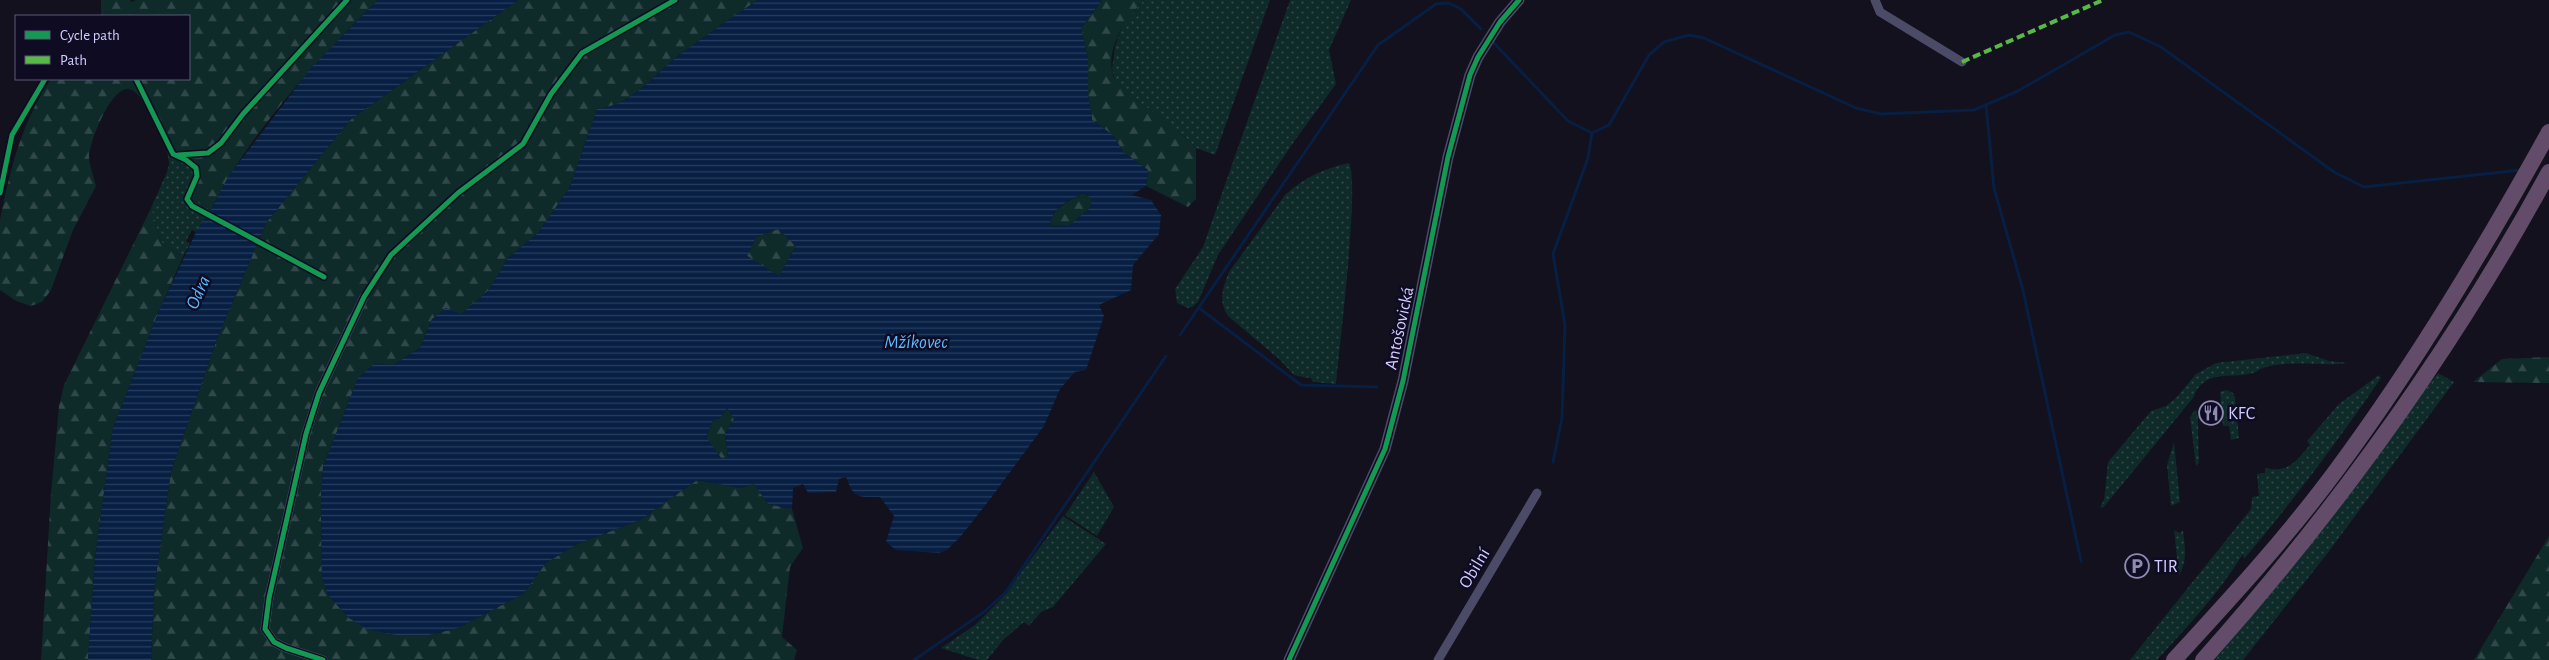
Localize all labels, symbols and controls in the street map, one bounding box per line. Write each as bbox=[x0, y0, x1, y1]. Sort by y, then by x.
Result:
legend bbox=[15, 15, 190, 80]
text: Cycle path bbox=[60, 28, 120, 43]
text: Path bbox=[60, 53, 87, 68]
water label: Odra bbox=[183, 273, 214, 312]
street label: Antošovická bbox=[1382, 285, 1418, 371]
water label: Mžíkovec bbox=[884, 333, 948, 352]
restaurant icon: KFC bbox=[2198, 400, 2224, 426]
place label: KFC bbox=[2228, 405, 2255, 423]
street label: Obilní bbox=[1456, 545, 1494, 592]
parking icon: TIR bbox=[2124, 553, 2150, 579]
place label: TIR bbox=[2154, 558, 2178, 576]

